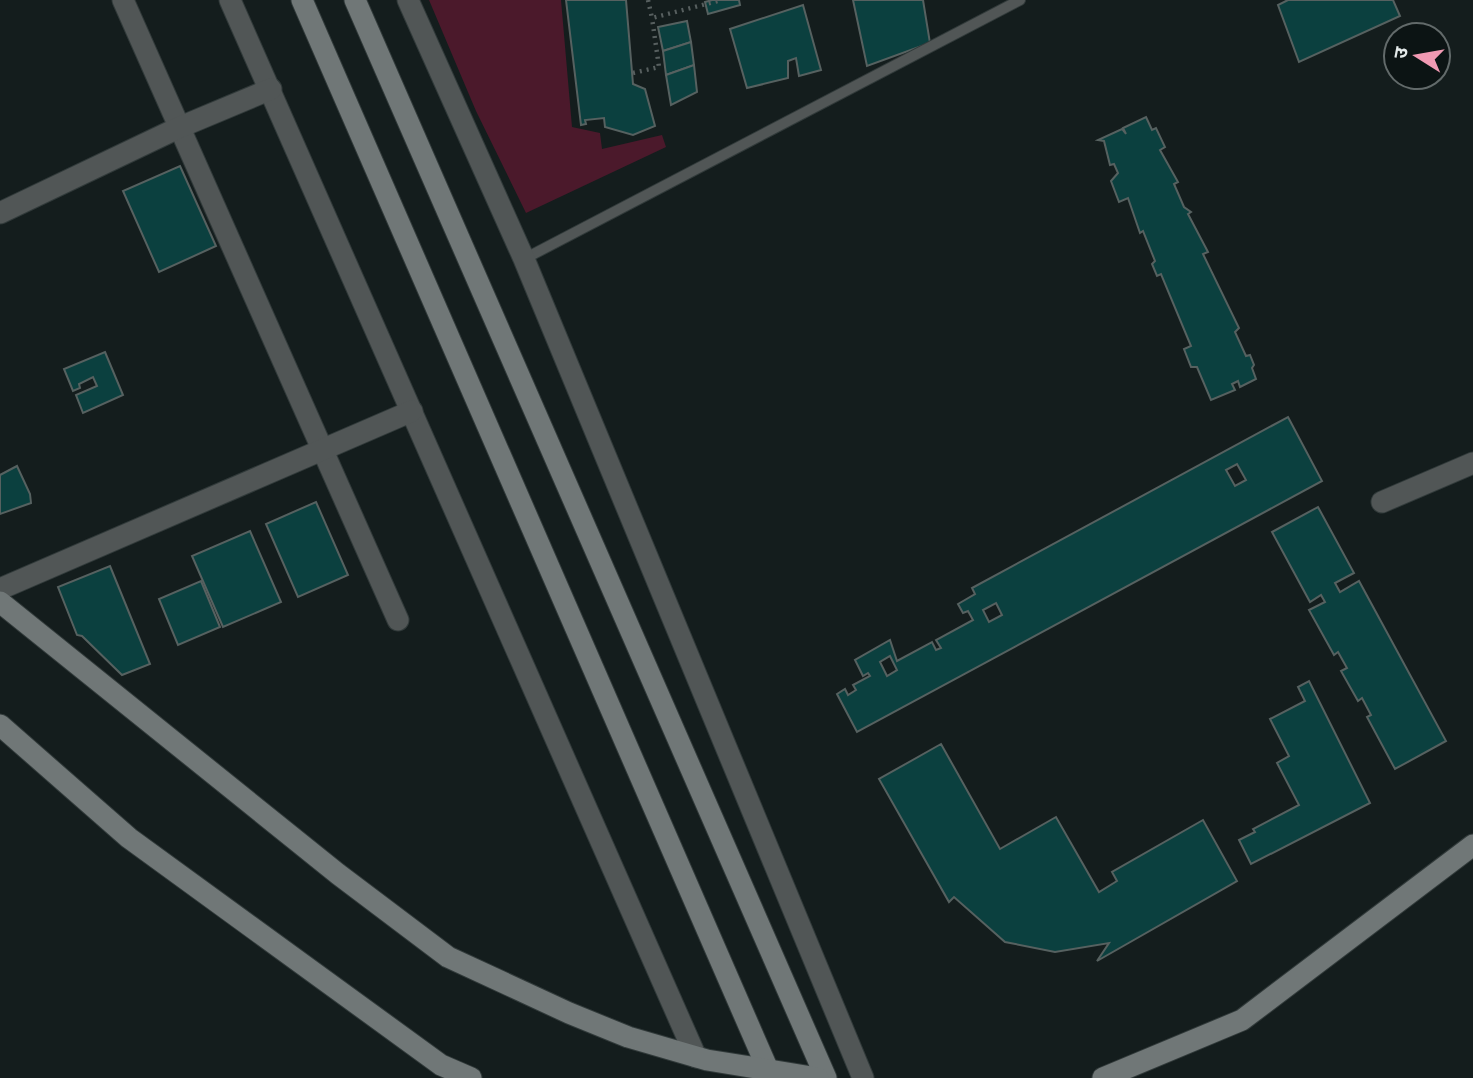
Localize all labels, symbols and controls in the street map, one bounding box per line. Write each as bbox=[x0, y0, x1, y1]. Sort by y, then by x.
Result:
north arrow bbox=[1382, 21, 1452, 91]
text: उ bbox=[1388, 44, 1413, 61]

